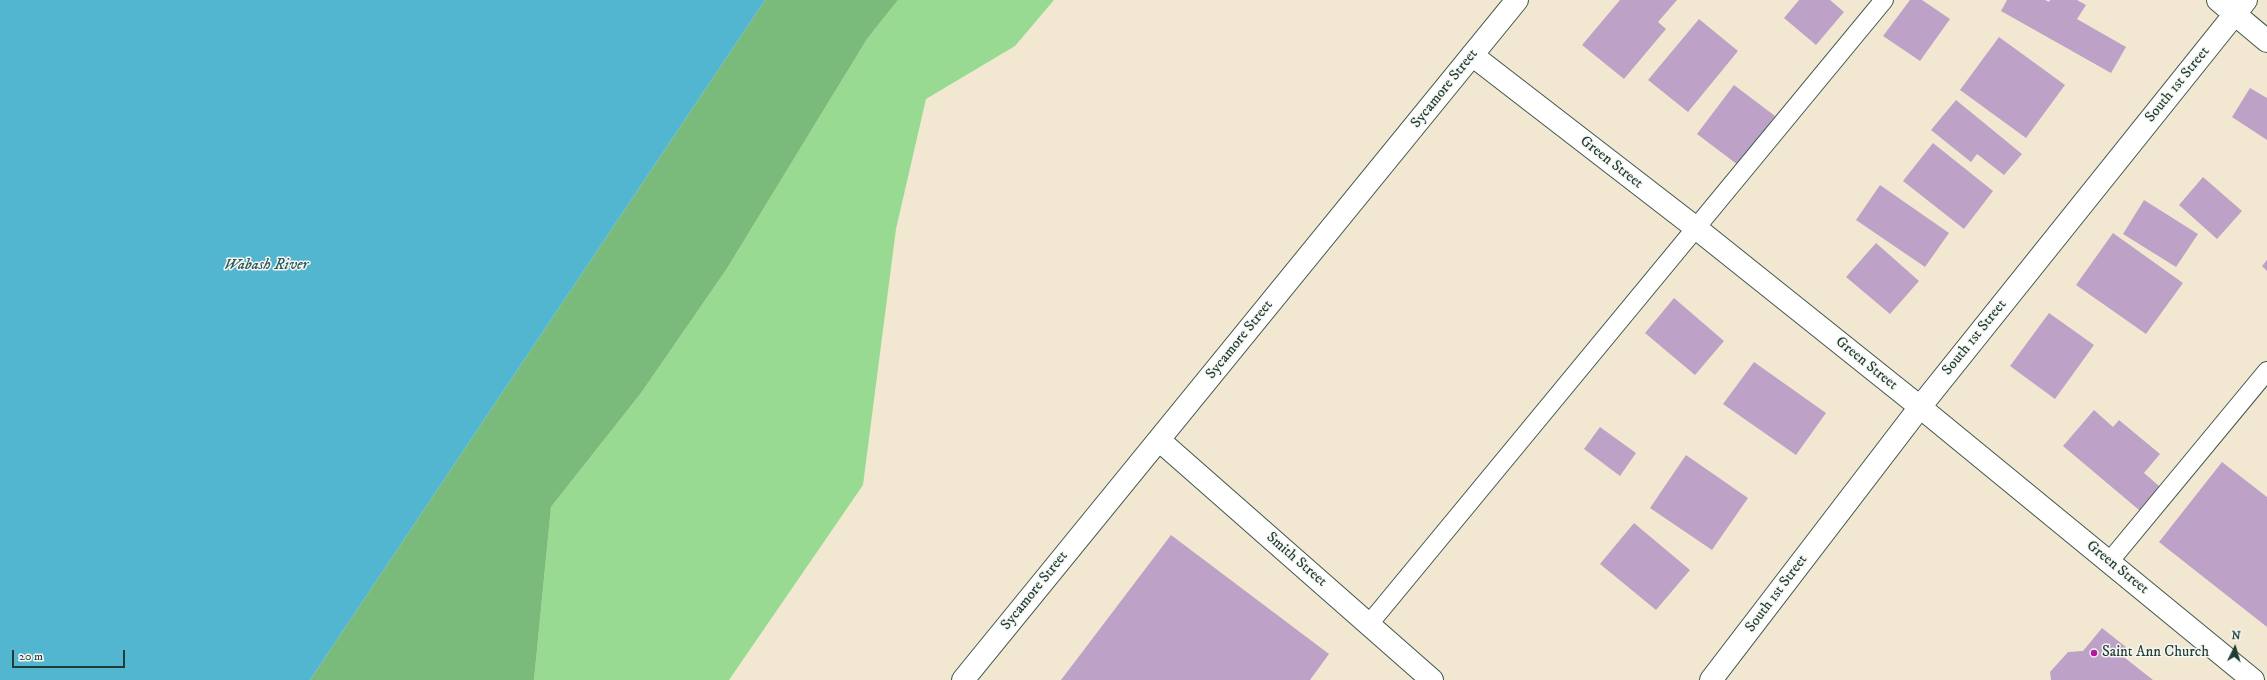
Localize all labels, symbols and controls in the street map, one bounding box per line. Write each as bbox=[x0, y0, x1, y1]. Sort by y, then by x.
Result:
street label: South 1st Street bbox=[2142, 43, 2214, 127]
street label: Sycamore Street bbox=[1408, 46, 1482, 132]
street label: Green Street bbox=[1576, 133, 1646, 193]
water label: Wabash River bbox=[224, 256, 308, 276]
street label: South 1st Street bbox=[1939, 296, 2011, 380]
street label: Sycamore Street bbox=[1203, 297, 1277, 383]
street label: Green Street bbox=[1831, 333, 1901, 395]
street label: Smith Street bbox=[1262, 529, 1330, 591]
street label: Green Street bbox=[2082, 537, 2152, 599]
street label: Sycamore Street bbox=[998, 548, 1072, 634]
street label: South 1st Street bbox=[1742, 552, 1812, 636]
north arrow bbox=[2215, 628, 2255, 668]
text: N bbox=[2231, 629, 2241, 643]
scale bar bbox=[14, 642, 127, 668]
place label: Saint Ann Church bbox=[2102, 644, 2209, 662]
marker: Saint Ann Church bbox=[2089, 648, 2099, 658]
text: 20 m bbox=[19, 649, 43, 664]

